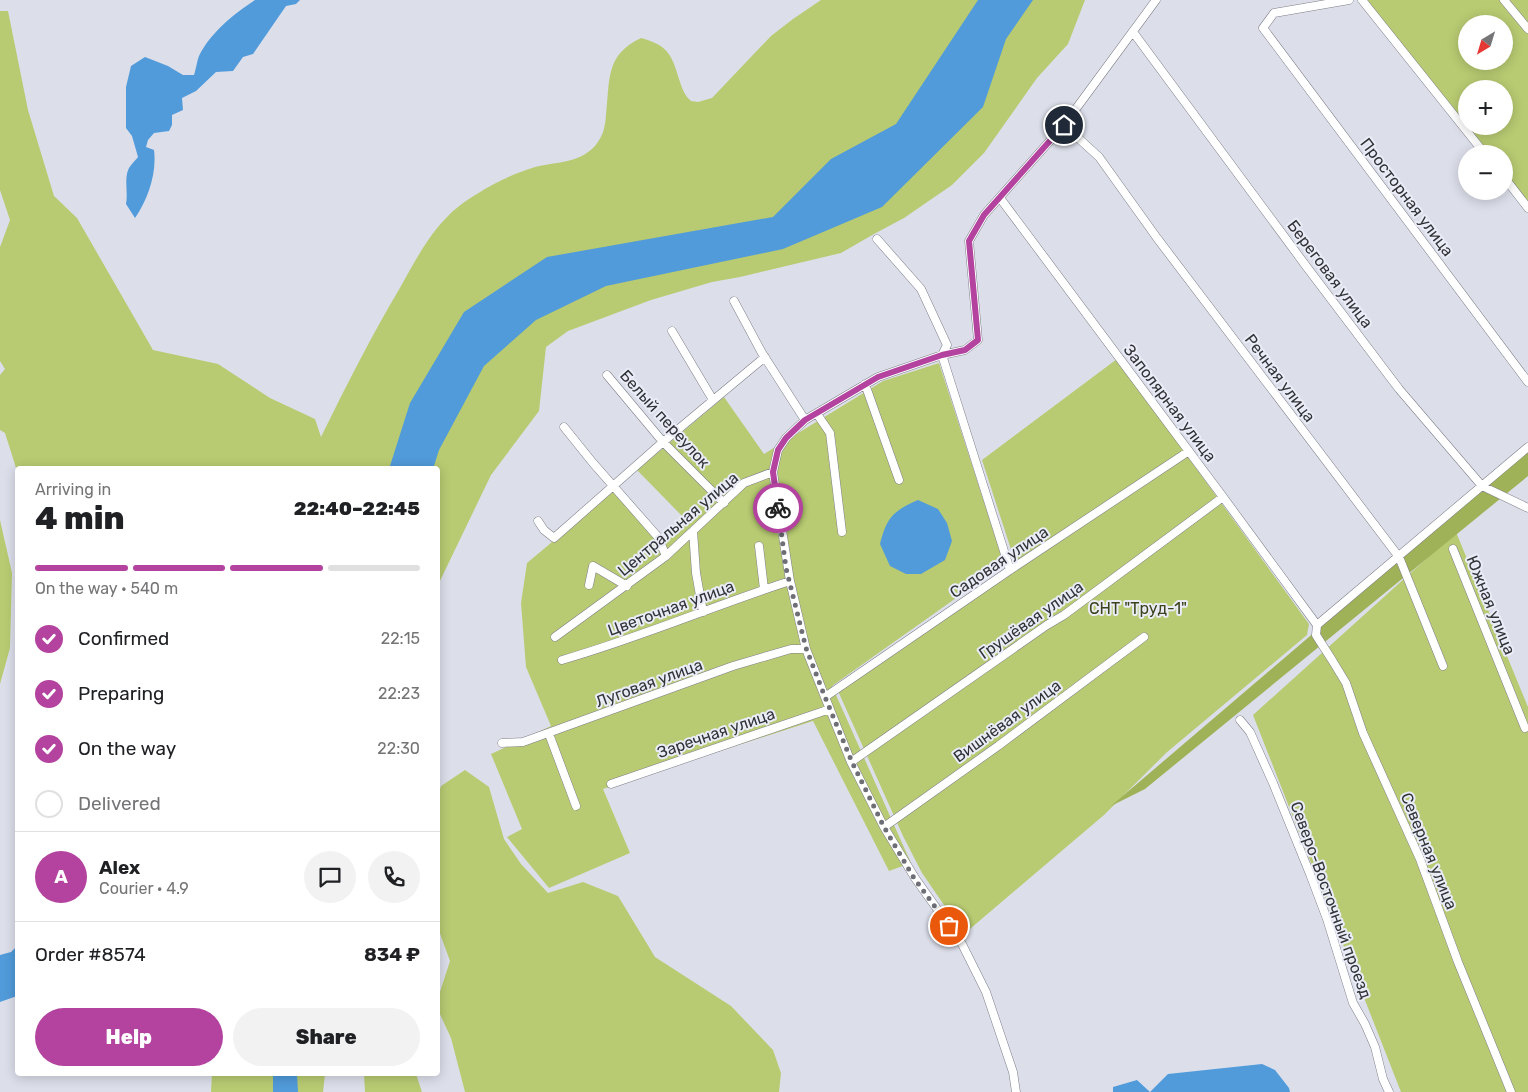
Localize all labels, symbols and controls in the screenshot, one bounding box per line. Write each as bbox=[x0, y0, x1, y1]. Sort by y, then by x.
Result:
north arrow bbox=[1458, 15, 1512, 70]
map controls bbox=[1458, 15, 1513, 200]
button: + bbox=[1458, 80, 1513, 135]
pin bbox=[1043, 104, 1085, 146]
icon: home bbox=[1050, 111, 1078, 139]
street label: Просторная улица bbox=[1356, 134, 1458, 260]
button: − bbox=[1458, 145, 1513, 200]
street label: Береговая улица bbox=[1283, 216, 1377, 332]
street label: Речная улица bbox=[1241, 330, 1319, 426]
street label: Заполярная улица bbox=[1120, 341, 1220, 465]
street label: Белый переулок bbox=[616, 366, 714, 472]
street label: Центральная улица bbox=[614, 468, 742, 580]
text: Arriving in bbox=[35, 480, 111, 499]
courier bbox=[753, 483, 803, 533]
icon: bike bbox=[764, 494, 792, 522]
text: 22:40–22:45 bbox=[294, 497, 420, 520]
text: 4 min bbox=[35, 499, 125, 537]
street label: Садовая улица bbox=[946, 522, 1052, 602]
street label: Южная улица bbox=[1462, 553, 1520, 657]
street label: Цветочная улица bbox=[605, 576, 737, 640]
street label: Грушёвая улица bbox=[975, 577, 1087, 663]
text: On the way · 540 m bbox=[35, 579, 178, 598]
park label: СНТ "Труд-1" bbox=[1089, 599, 1187, 618]
icon: check bbox=[35, 625, 63, 653]
text: Confirmed bbox=[78, 627, 169, 650]
text: 22:15 bbox=[381, 629, 420, 648]
street label: Луговая улица bbox=[593, 655, 705, 711]
street label: Вишнёвая улица bbox=[950, 676, 1064, 766]
icon: check bbox=[35, 680, 63, 708]
text: Preparing bbox=[78, 682, 164, 705]
text: 22:23 bbox=[378, 684, 420, 703]
street label: Заречная улица bbox=[655, 704, 777, 762]
icon: check bbox=[35, 735, 63, 763]
text: On the way bbox=[78, 737, 176, 760]
text: 22:30 bbox=[377, 739, 420, 758]
street label: Северная улица bbox=[1397, 790, 1461, 912]
text: Delivered bbox=[78, 792, 161, 815]
street label: Северо-Восточный проезд bbox=[1286, 799, 1376, 1002]
button: chat bbox=[304, 851, 356, 903]
button: phone bbox=[368, 851, 420, 903]
text: Alex bbox=[99, 856, 140, 879]
text: A bbox=[54, 865, 68, 888]
text: Courier · 4.9 bbox=[99, 879, 189, 898]
pin bbox=[928, 905, 970, 947]
icon: bag bbox=[935, 912, 963, 940]
text: Order #8574 bbox=[35, 943, 146, 966]
text: 834 ₽ bbox=[364, 943, 420, 966]
button: Help bbox=[35, 1008, 223, 1066]
button: Share bbox=[233, 1008, 420, 1066]

